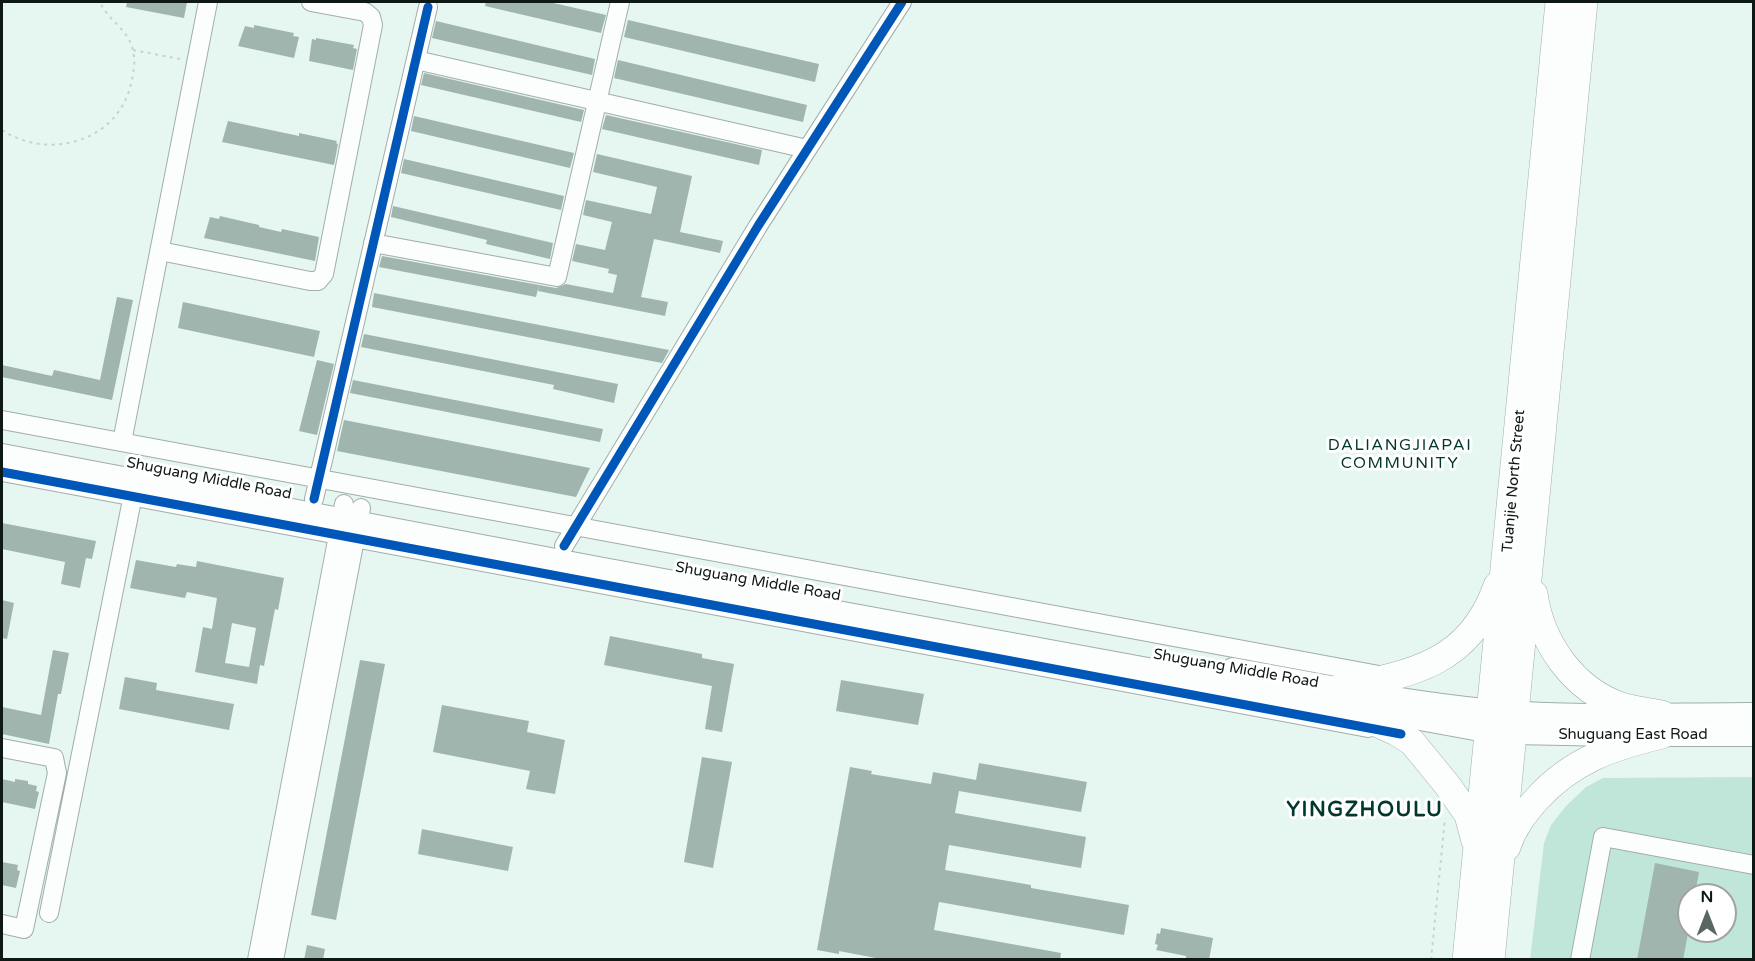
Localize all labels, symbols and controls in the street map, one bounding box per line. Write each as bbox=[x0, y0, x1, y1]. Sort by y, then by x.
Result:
street label: Tuanjie North Street bbox=[1499, 409, 1529, 553]
district label: DALIANGJIAPAI COMMUNITY bbox=[1328, 436, 1472, 474]
street label: Shuguang Middle Road bbox=[125, 454, 293, 504]
street label: Shuguang Middle Road bbox=[674, 559, 842, 605]
street label: Shuguang Middle Road bbox=[1152, 646, 1320, 692]
street label: Shuguang East Road bbox=[1558, 726, 1708, 744]
district label: YINGZHOULU bbox=[1287, 797, 1443, 823]
north arrow bbox=[1677, 883, 1737, 943]
text: N bbox=[1701, 887, 1713, 907]

